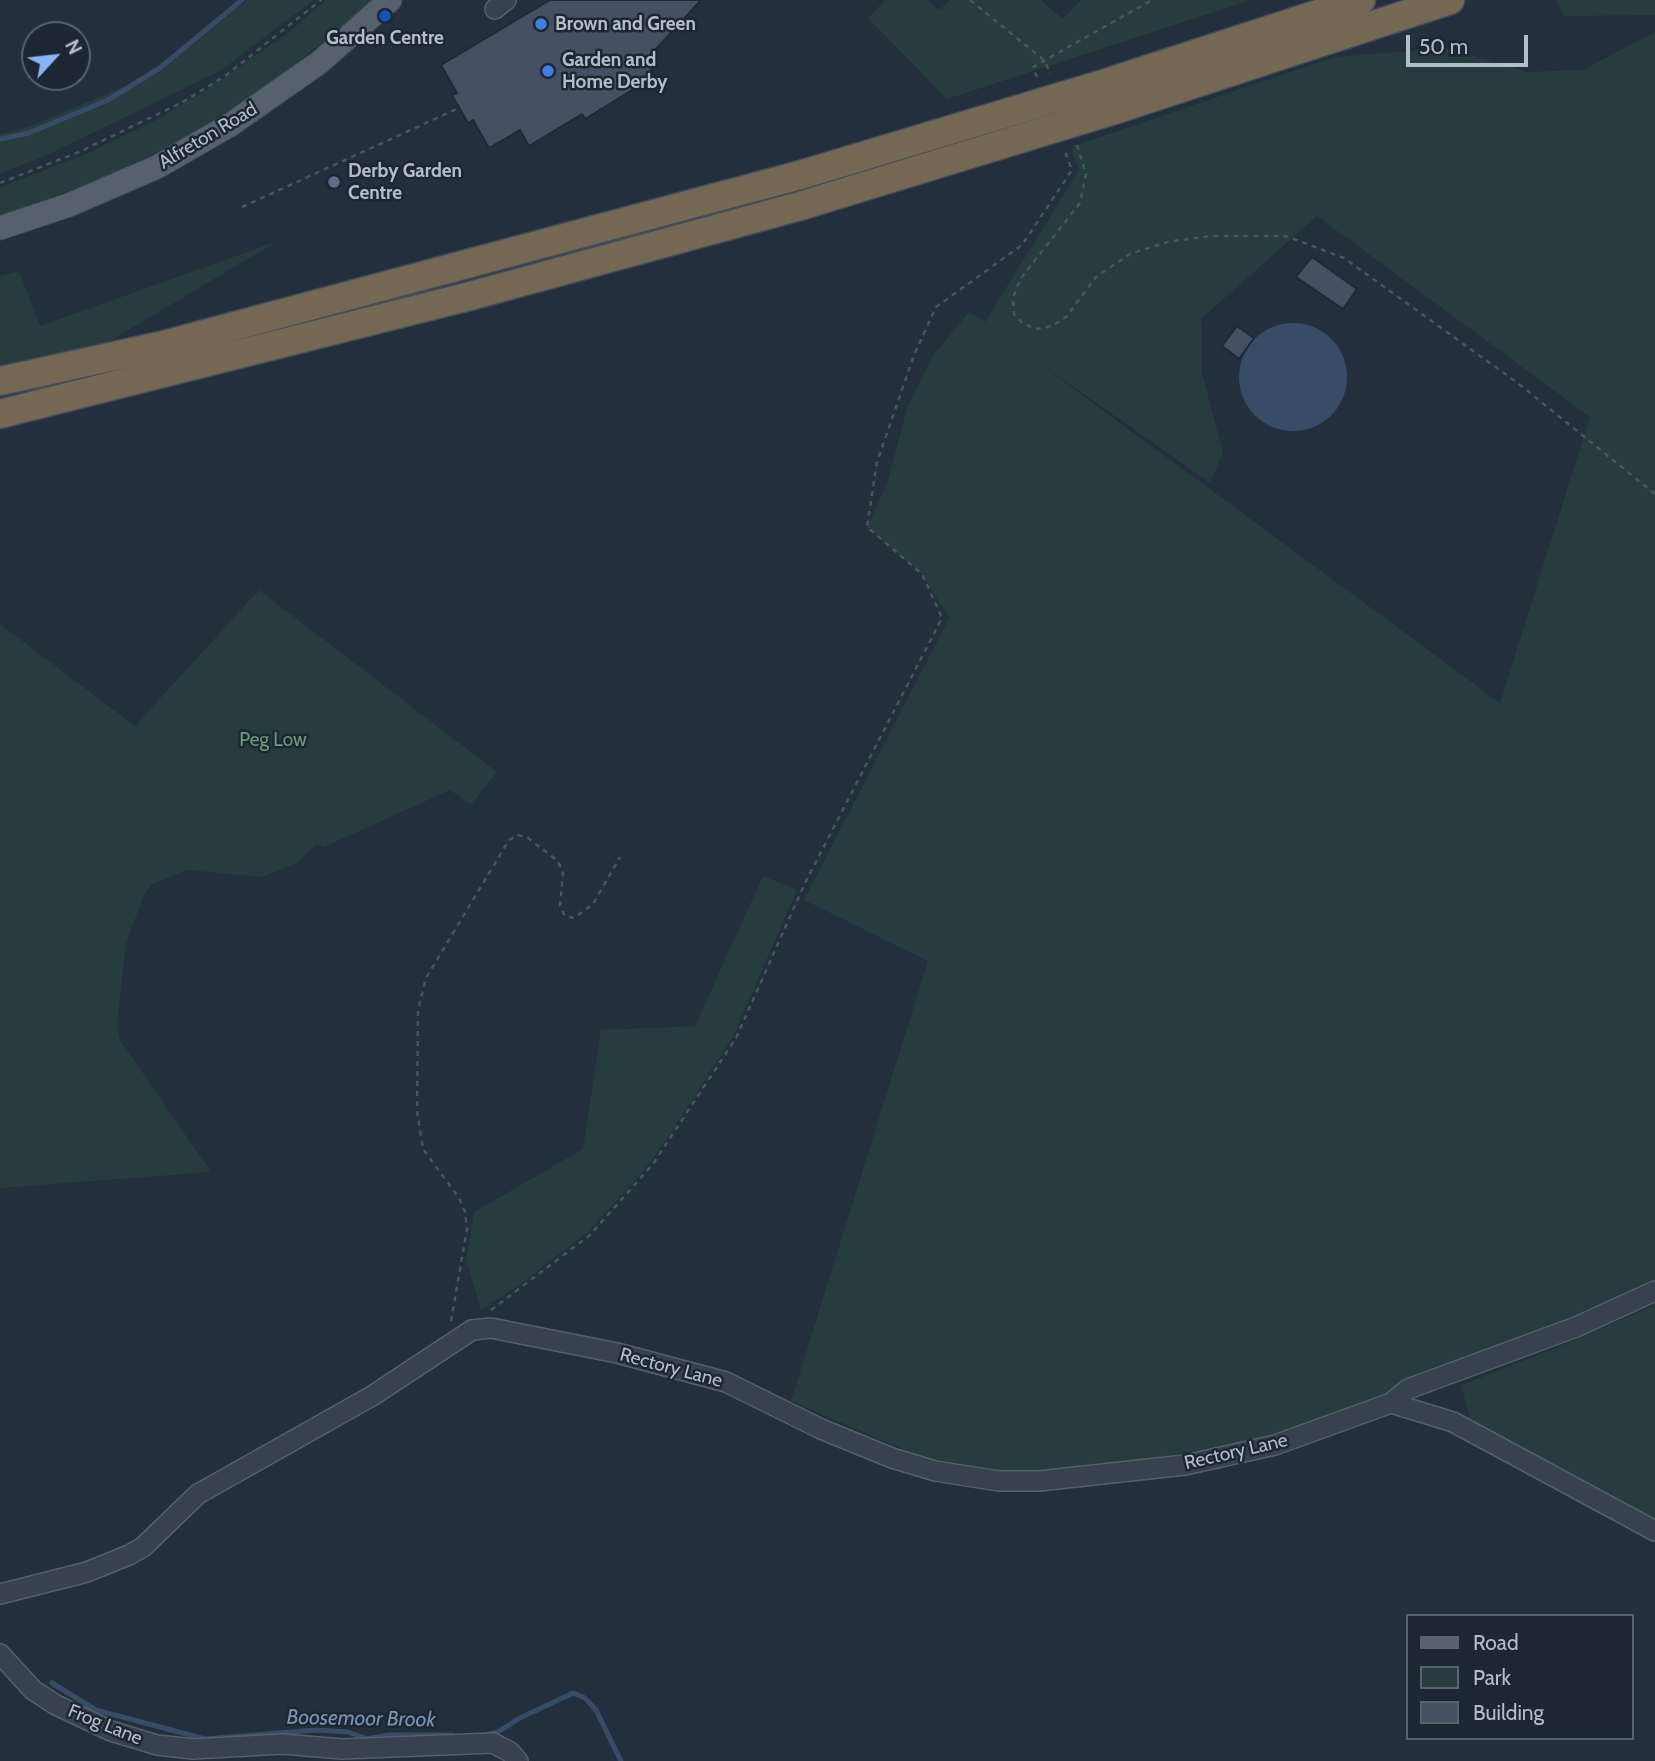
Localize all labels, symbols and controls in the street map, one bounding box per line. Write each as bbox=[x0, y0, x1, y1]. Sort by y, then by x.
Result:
marker: Garden Centre bbox=[377, 8, 393, 24]
place label: Brown and Green bbox=[555, 13, 696, 35]
marker: Brown and Green bbox=[533, 16, 549, 32]
north arrow bbox=[21, 21, 91, 91]
scale bar bbox=[1410, 21, 1532, 65]
place label: Garden Centre bbox=[326, 27, 444, 49]
text: 50 m bbox=[1419, 34, 1468, 59]
text: N bbox=[60, 36, 87, 58]
place label: Garden and Home Derby bbox=[562, 49, 667, 93]
marker: Garden and Home Derby bbox=[540, 63, 556, 79]
street label: Alfreton Road bbox=[155, 98, 261, 174]
place label: Derby Garden Centre bbox=[348, 160, 462, 204]
marker: Derby Garden Centre bbox=[326, 174, 342, 190]
park label: Peg Low bbox=[239, 729, 307, 751]
street label: Rectory Lane bbox=[617, 1343, 725, 1393]
street label: Rectory Lane bbox=[1182, 1429, 1290, 1475]
legend bbox=[1406, 1614, 1634, 1740]
text: Road bbox=[1473, 1630, 1519, 1655]
text: Park bbox=[1473, 1665, 1511, 1690]
street label: Frog Lane bbox=[65, 1700, 145, 1750]
text: Building bbox=[1473, 1700, 1544, 1725]
water label: Boosemoor Brook bbox=[286, 1705, 436, 1733]

